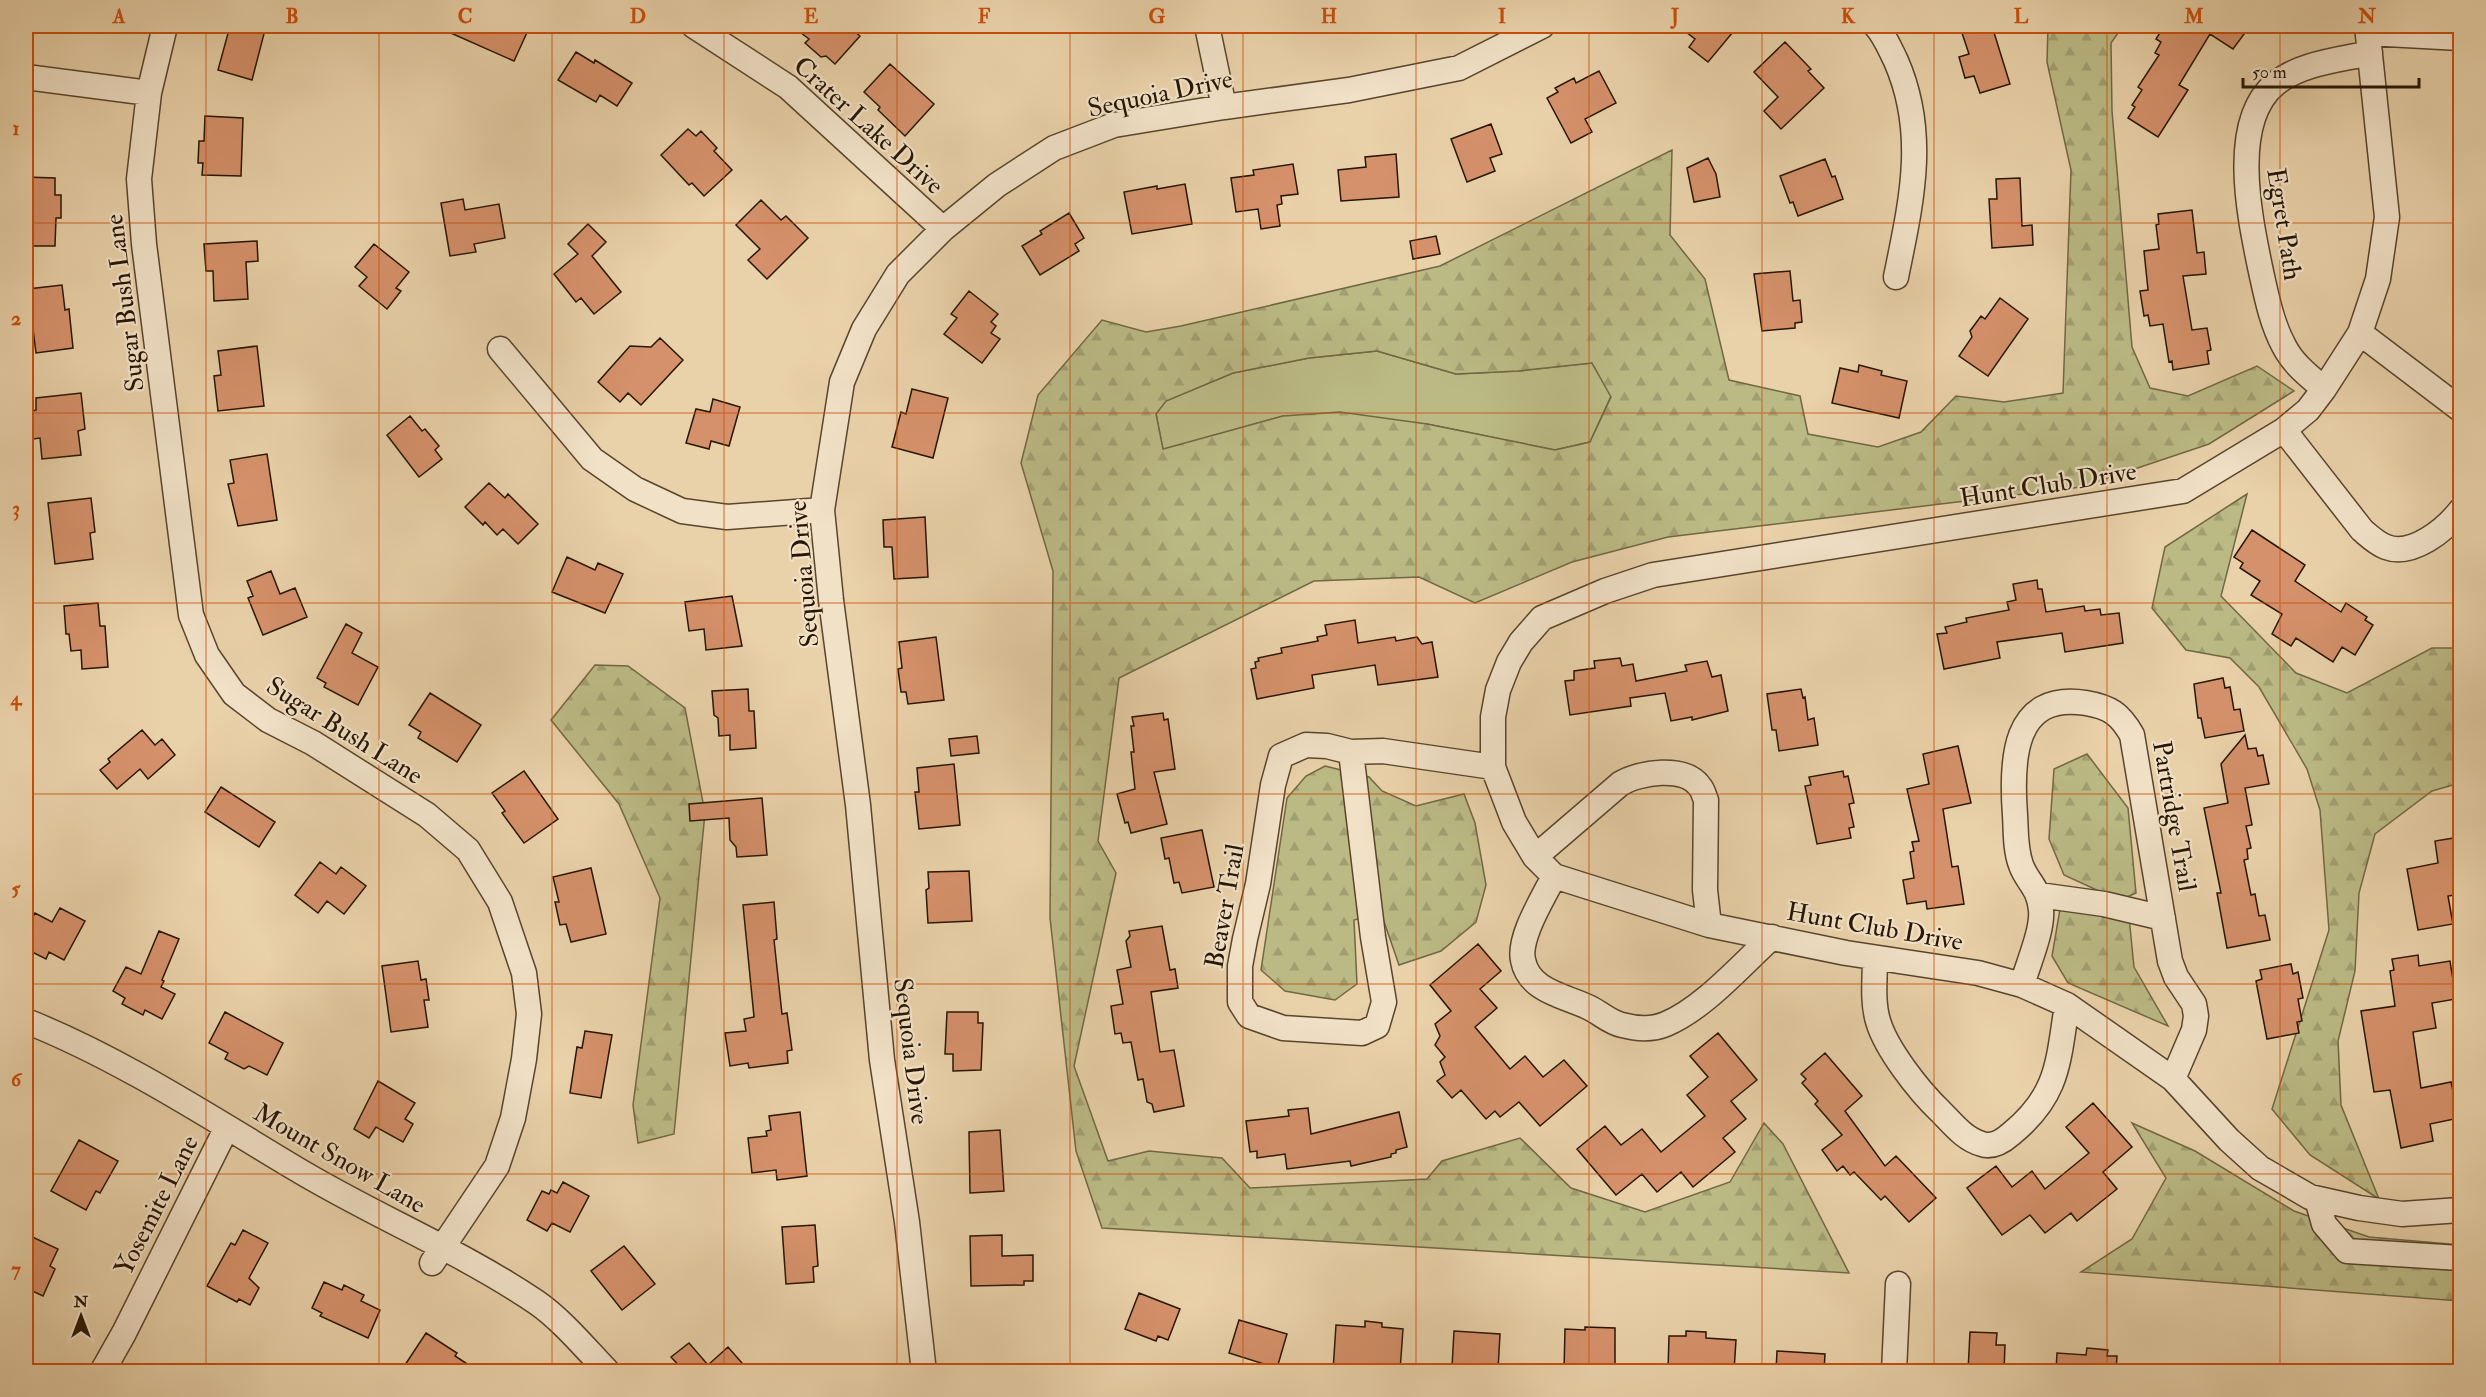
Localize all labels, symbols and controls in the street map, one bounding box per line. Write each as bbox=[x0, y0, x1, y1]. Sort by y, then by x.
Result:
text: A bbox=[112, 4, 126, 29]
text: B bbox=[285, 4, 299, 29]
text: C bbox=[458, 4, 472, 29]
text: D bbox=[630, 4, 646, 29]
text: E bbox=[804, 4, 819, 29]
text: F bbox=[978, 4, 991, 29]
text: G bbox=[1149, 4, 1166, 29]
text: H bbox=[1321, 4, 1337, 29]
text: I bbox=[1498, 4, 1506, 29]
text: J bbox=[1670, 4, 1679, 29]
text: K bbox=[1841, 4, 1856, 29]
text: L bbox=[2014, 4, 2029, 29]
text: M bbox=[2183, 4, 2204, 29]
text: N bbox=[2357, 4, 2377, 29]
street label: Crater Lake Drive bbox=[787, 50, 950, 202]
scale bar bbox=[2243, 51, 2418, 89]
text: 50 m bbox=[2252, 61, 2287, 84]
street label: Sequoia Drive bbox=[1085, 63, 1236, 125]
text: 1 bbox=[12, 116, 20, 141]
street label: Egret Path bbox=[2259, 166, 2309, 283]
street label: Sugar Bush Lane bbox=[98, 212, 152, 394]
text: 2 bbox=[11, 306, 21, 331]
street label: Hunt Club Drive bbox=[1958, 455, 2139, 515]
text: 3 bbox=[12, 496, 20, 521]
street label: Sequoia Drive bbox=[782, 499, 826, 649]
street label: Sugar Bush Lane bbox=[260, 670, 429, 792]
text: 4 bbox=[10, 686, 23, 711]
street label: Partridge Trail bbox=[2145, 738, 2203, 894]
street label: Beaver Trail bbox=[1198, 841, 1252, 971]
text: 5 bbox=[12, 876, 22, 901]
street label: Hunt Club Drive bbox=[1784, 896, 1966, 958]
street label: Sequoia Drive bbox=[886, 976, 936, 1126]
text: 6 bbox=[11, 1067, 23, 1092]
street label: Mount Snow Lane bbox=[248, 1097, 431, 1221]
street label: Yosemite Lane bbox=[108, 1130, 206, 1281]
text: 7 bbox=[11, 1257, 21, 1282]
north arrow bbox=[51, 1286, 111, 1346]
text: N bbox=[73, 1292, 89, 1312]

